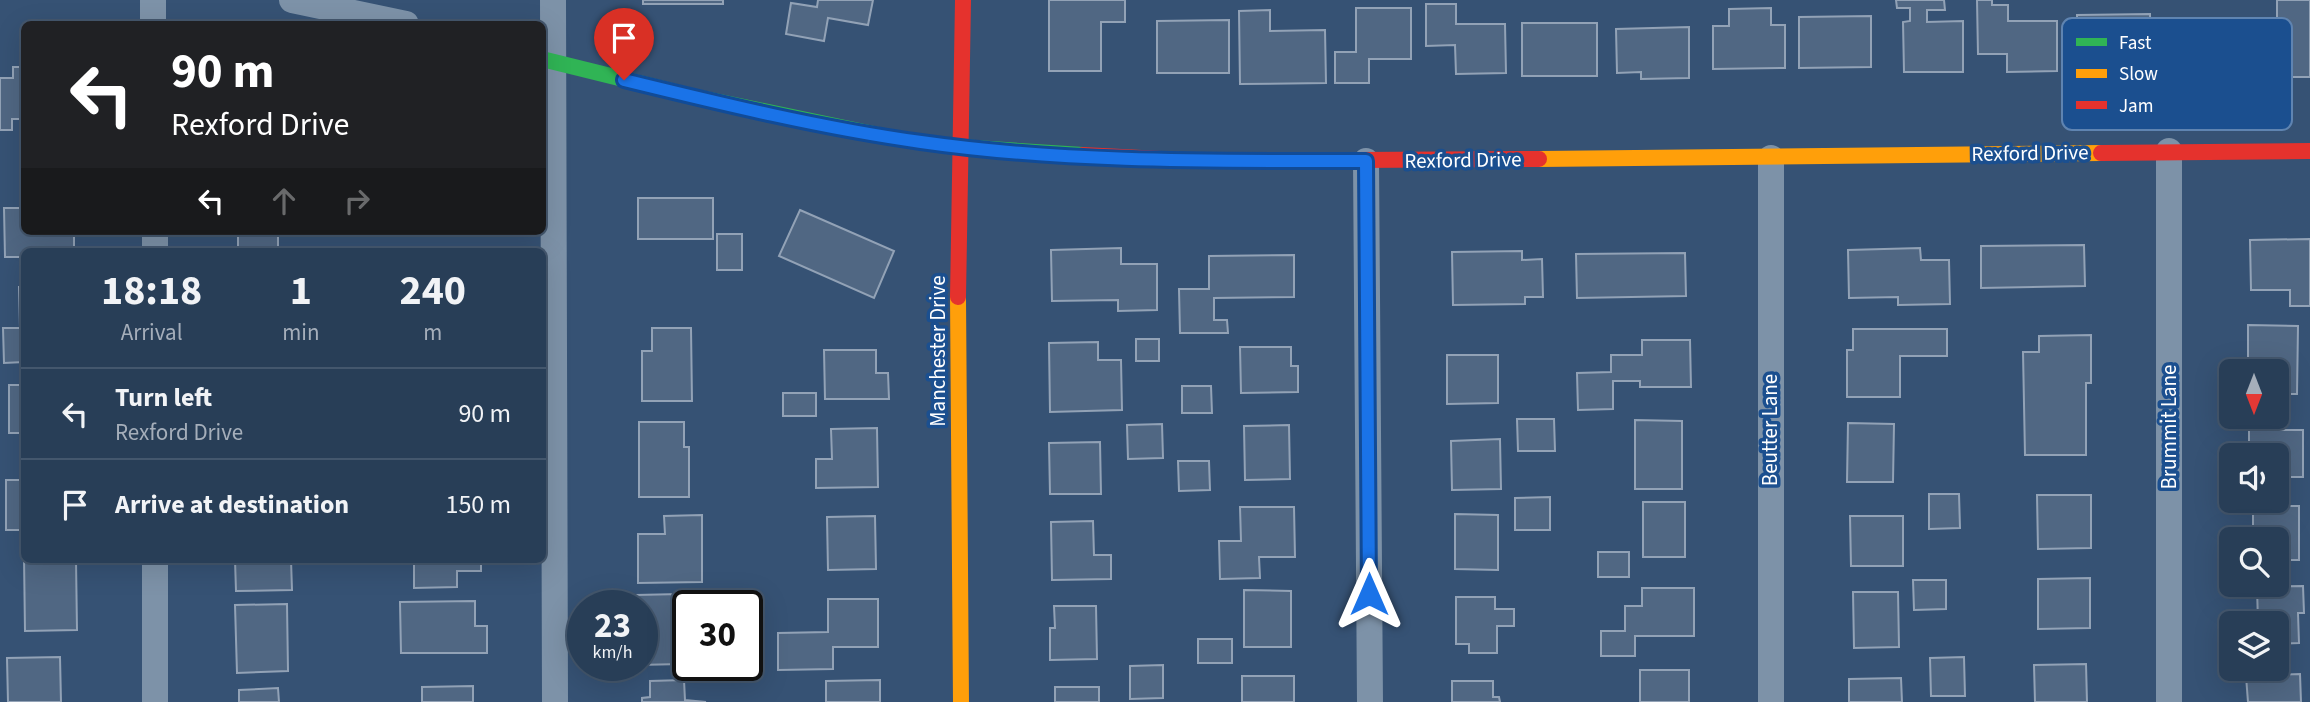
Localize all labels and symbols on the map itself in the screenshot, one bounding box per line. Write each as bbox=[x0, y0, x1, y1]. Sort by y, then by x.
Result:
pin bbox=[594, 8, 654, 80]
legend bbox=[2062, 18, 2292, 130]
text: Fast bbox=[2119, 30, 2152, 57]
text: Slow bbox=[2119, 61, 2158, 88]
text: Jam bbox=[2119, 93, 2153, 120]
street label: Rexford Drive bbox=[1971, 137, 2089, 169]
street label: Rexford Drive bbox=[1404, 144, 1522, 176]
street label: Manchester Drive bbox=[923, 275, 953, 427]
north arrow bbox=[2219, 359, 2289, 429]
street label: Brummit Lane bbox=[2154, 364, 2184, 490]
street label: Beutter Lane bbox=[1755, 374, 1785, 486]
position arrow bbox=[1332, 557, 1406, 631]
speed limit sign: 30 bbox=[672, 590, 763, 681]

